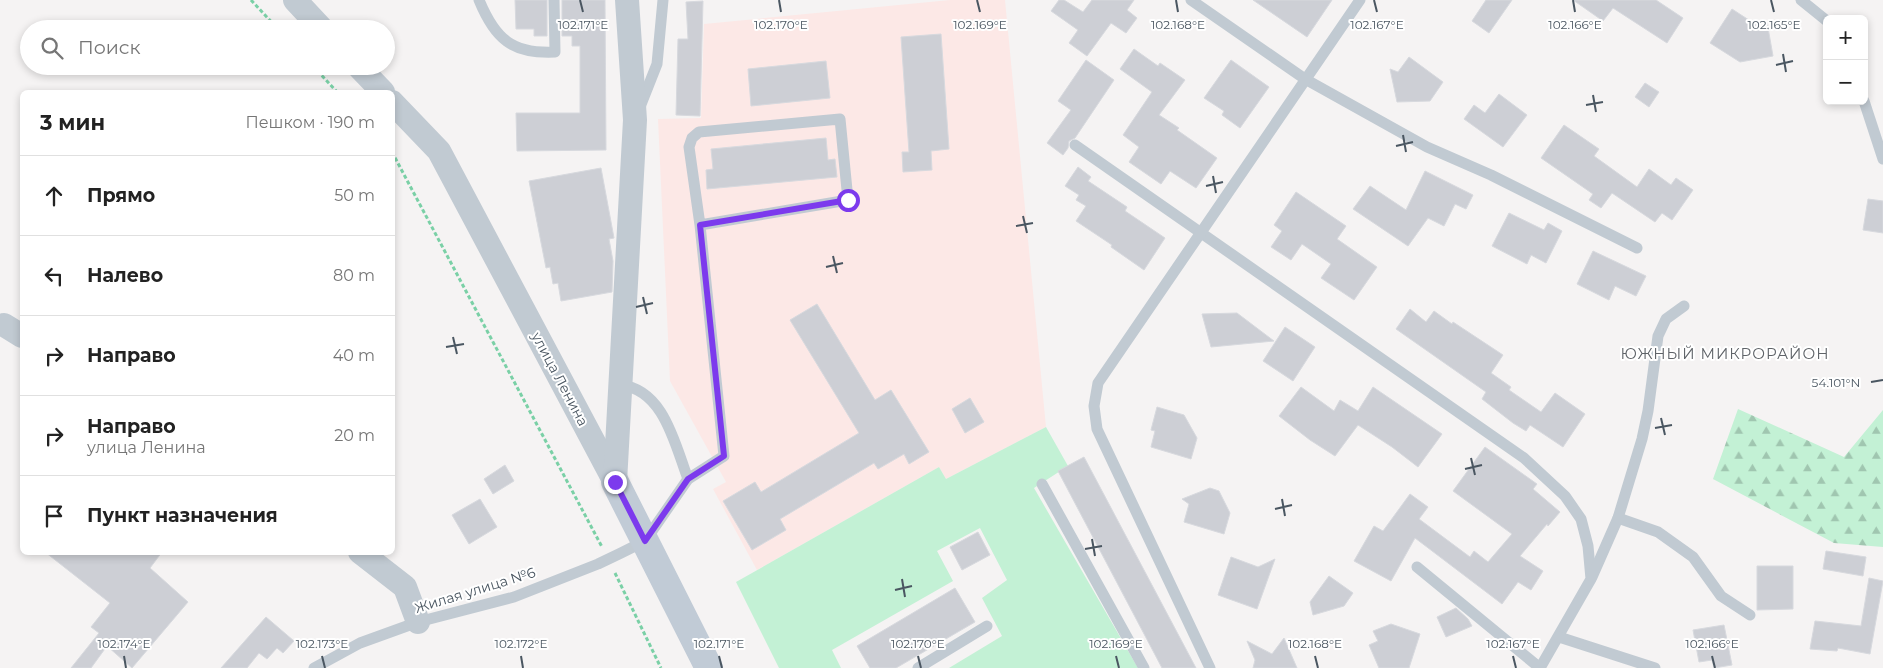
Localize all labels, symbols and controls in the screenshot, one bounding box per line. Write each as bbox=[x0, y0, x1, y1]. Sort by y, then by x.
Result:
map controls bbox=[1823, 15, 1868, 105]
button: + bbox=[1823, 15, 1868, 60]
text: 102.171°E bbox=[558, 17, 608, 32]
text: 102.170°E bbox=[754, 17, 808, 32]
text: 102.169°E bbox=[953, 17, 1007, 32]
text: 102.168°E bbox=[1151, 17, 1205, 32]
text: 102.167°E bbox=[1350, 17, 1404, 32]
text: 102.166°E bbox=[1548, 17, 1602, 32]
text: 102.165°E bbox=[1748, 17, 1800, 32]
search box bbox=[20, 20, 395, 75]
icon: search bbox=[38, 34, 66, 62]
text: Поиск bbox=[78, 36, 141, 59]
button: − bbox=[1823, 60, 1868, 105]
text: 3 мин bbox=[40, 110, 105, 135]
text: Пешком · 190 m bbox=[246, 113, 375, 132]
icon: ahead bbox=[40, 182, 68, 210]
text: Прямо bbox=[87, 184, 155, 207]
text: 50 m bbox=[334, 186, 375, 205]
route start bbox=[837, 189, 860, 212]
icon: left bbox=[40, 262, 68, 290]
text: Налево bbox=[87, 264, 163, 287]
text: 80 m bbox=[333, 266, 375, 285]
street label: улица Ленина bbox=[527, 328, 592, 429]
icon: right bbox=[40, 342, 68, 370]
text: Направо bbox=[87, 344, 176, 367]
district label: ЮЖНЫЙ МИКРОРАЙОН bbox=[1620, 344, 1830, 363]
text: 40 m bbox=[333, 346, 375, 365]
text: 54.101°N bbox=[1812, 375, 1860, 390]
text: Направо bbox=[87, 415, 176, 438]
icon: right bbox=[40, 422, 68, 450]
text: 20 m bbox=[334, 426, 375, 445]
text: улица Ленина bbox=[87, 438, 206, 457]
route end bbox=[604, 471, 627, 494]
icon: arrive bbox=[40, 502, 68, 530]
text: Пункт назначения bbox=[87, 504, 278, 527]
street label: Жилая улица №6 bbox=[412, 563, 538, 617]
text: 102.174°E bbox=[98, 636, 150, 651]
text: 102.173°E bbox=[296, 636, 348, 651]
text: 102.172°E bbox=[495, 636, 547, 651]
text: 102.171°E bbox=[694, 636, 744, 651]
text: 102.170°E bbox=[891, 636, 945, 651]
text: 102.169°E bbox=[1089, 636, 1143, 651]
text: 102.168°E bbox=[1288, 636, 1342, 651]
text: 102.167°E bbox=[1486, 636, 1540, 651]
text: 102.166°E bbox=[1685, 636, 1739, 651]

